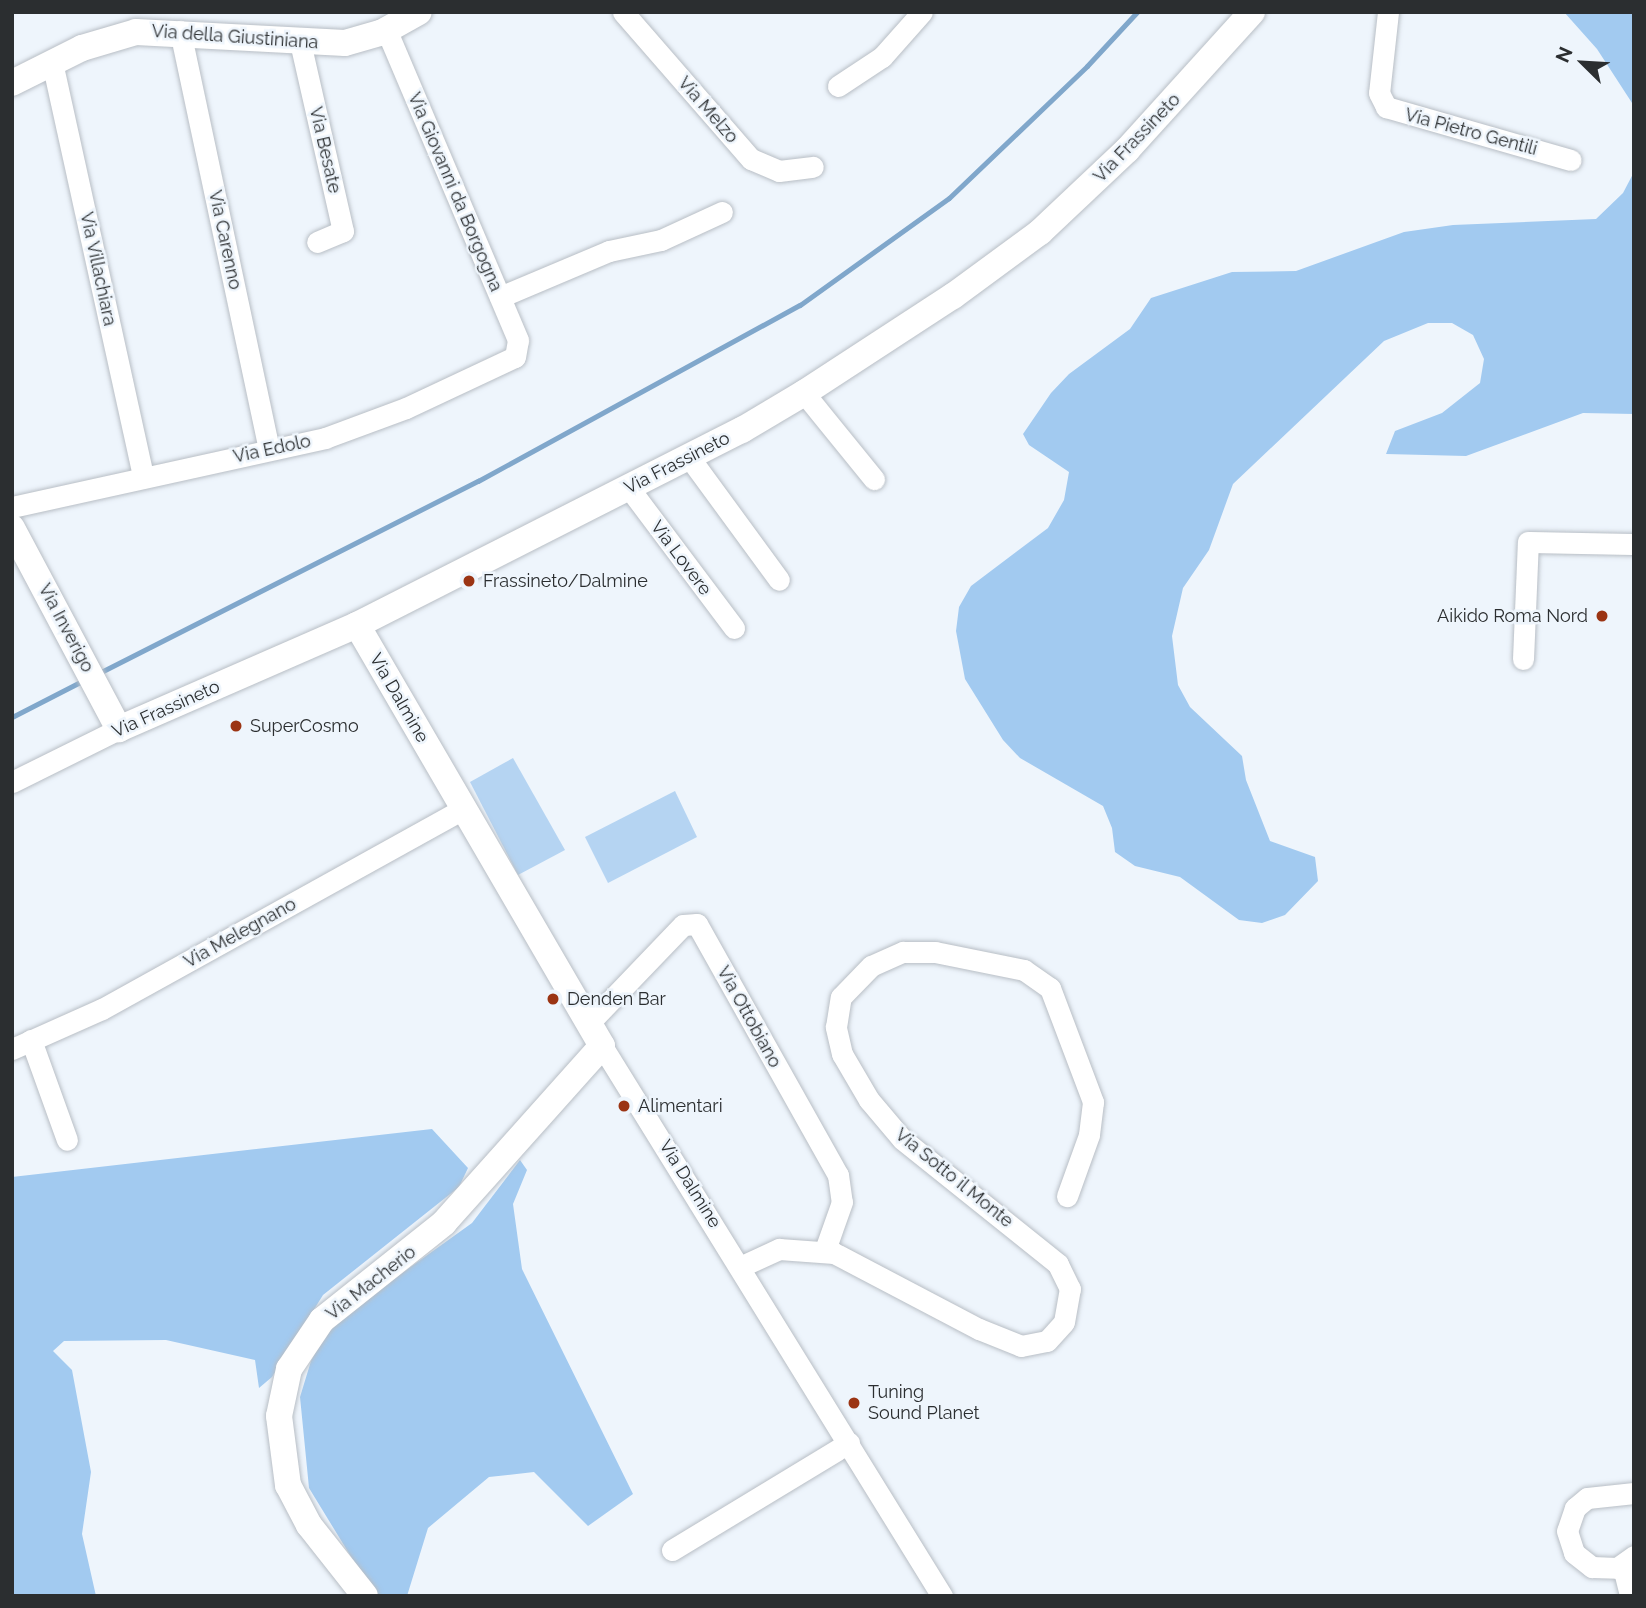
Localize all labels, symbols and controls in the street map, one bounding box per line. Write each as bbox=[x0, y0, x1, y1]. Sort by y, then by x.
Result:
street label: Via della Giustiniana bbox=[151, 20, 319, 54]
north arrow bbox=[1548, 28, 1618, 98]
text: N bbox=[1551, 43, 1577, 66]
street label: Via Melzo bbox=[673, 72, 743, 148]
street label: Via Giovanni da Borgogna bbox=[403, 89, 507, 295]
street label: Via Frassineto bbox=[1089, 89, 1185, 187]
street label: Via Pietro Gentili bbox=[1402, 104, 1540, 160]
street label: Via Besate bbox=[305, 105, 345, 195]
street label: Via Carenno bbox=[204, 188, 246, 292]
street label: Via Villachiara bbox=[75, 210, 121, 328]
street label: Via Frassineto bbox=[621, 427, 733, 499]
street label: Via Edolo bbox=[231, 430, 313, 468]
street label: Via Lovere bbox=[646, 517, 716, 599]
place label: Frassineto/Dalmine bbox=[483, 570, 648, 592]
marker: Frassineto/Dalmine bbox=[461, 573, 477, 589]
street label: Via Inverigo bbox=[34, 580, 98, 676]
place label: Aikido Roma Nord bbox=[1437, 605, 1588, 627]
marker: Aikido Roma Nord bbox=[1594, 608, 1610, 624]
street label: Via Dalmine bbox=[365, 649, 433, 747]
street label: Via Frassineto bbox=[109, 676, 223, 742]
place label: SuperCosmo bbox=[250, 715, 359, 737]
marker: SuperCosmo bbox=[228, 718, 244, 734]
street label: Via Melegnano bbox=[180, 893, 300, 973]
street label: Via Ottobiano bbox=[712, 962, 786, 1072]
place label: Denden Bar bbox=[567, 988, 666, 1010]
marker: Denden Bar bbox=[545, 991, 561, 1007]
place label: Alimentari bbox=[638, 1095, 723, 1117]
marker: Alimentari bbox=[616, 1098, 632, 1114]
street label: Via Sotto il Monte bbox=[891, 1124, 1017, 1232]
street label: Via Dalmine bbox=[654, 1136, 726, 1232]
street label: Via Macherio bbox=[322, 1241, 420, 1325]
place label: Tuning Sound Planet bbox=[868, 1382, 980, 1424]
marker: Tuning Sound Planet bbox=[846, 1395, 862, 1411]

